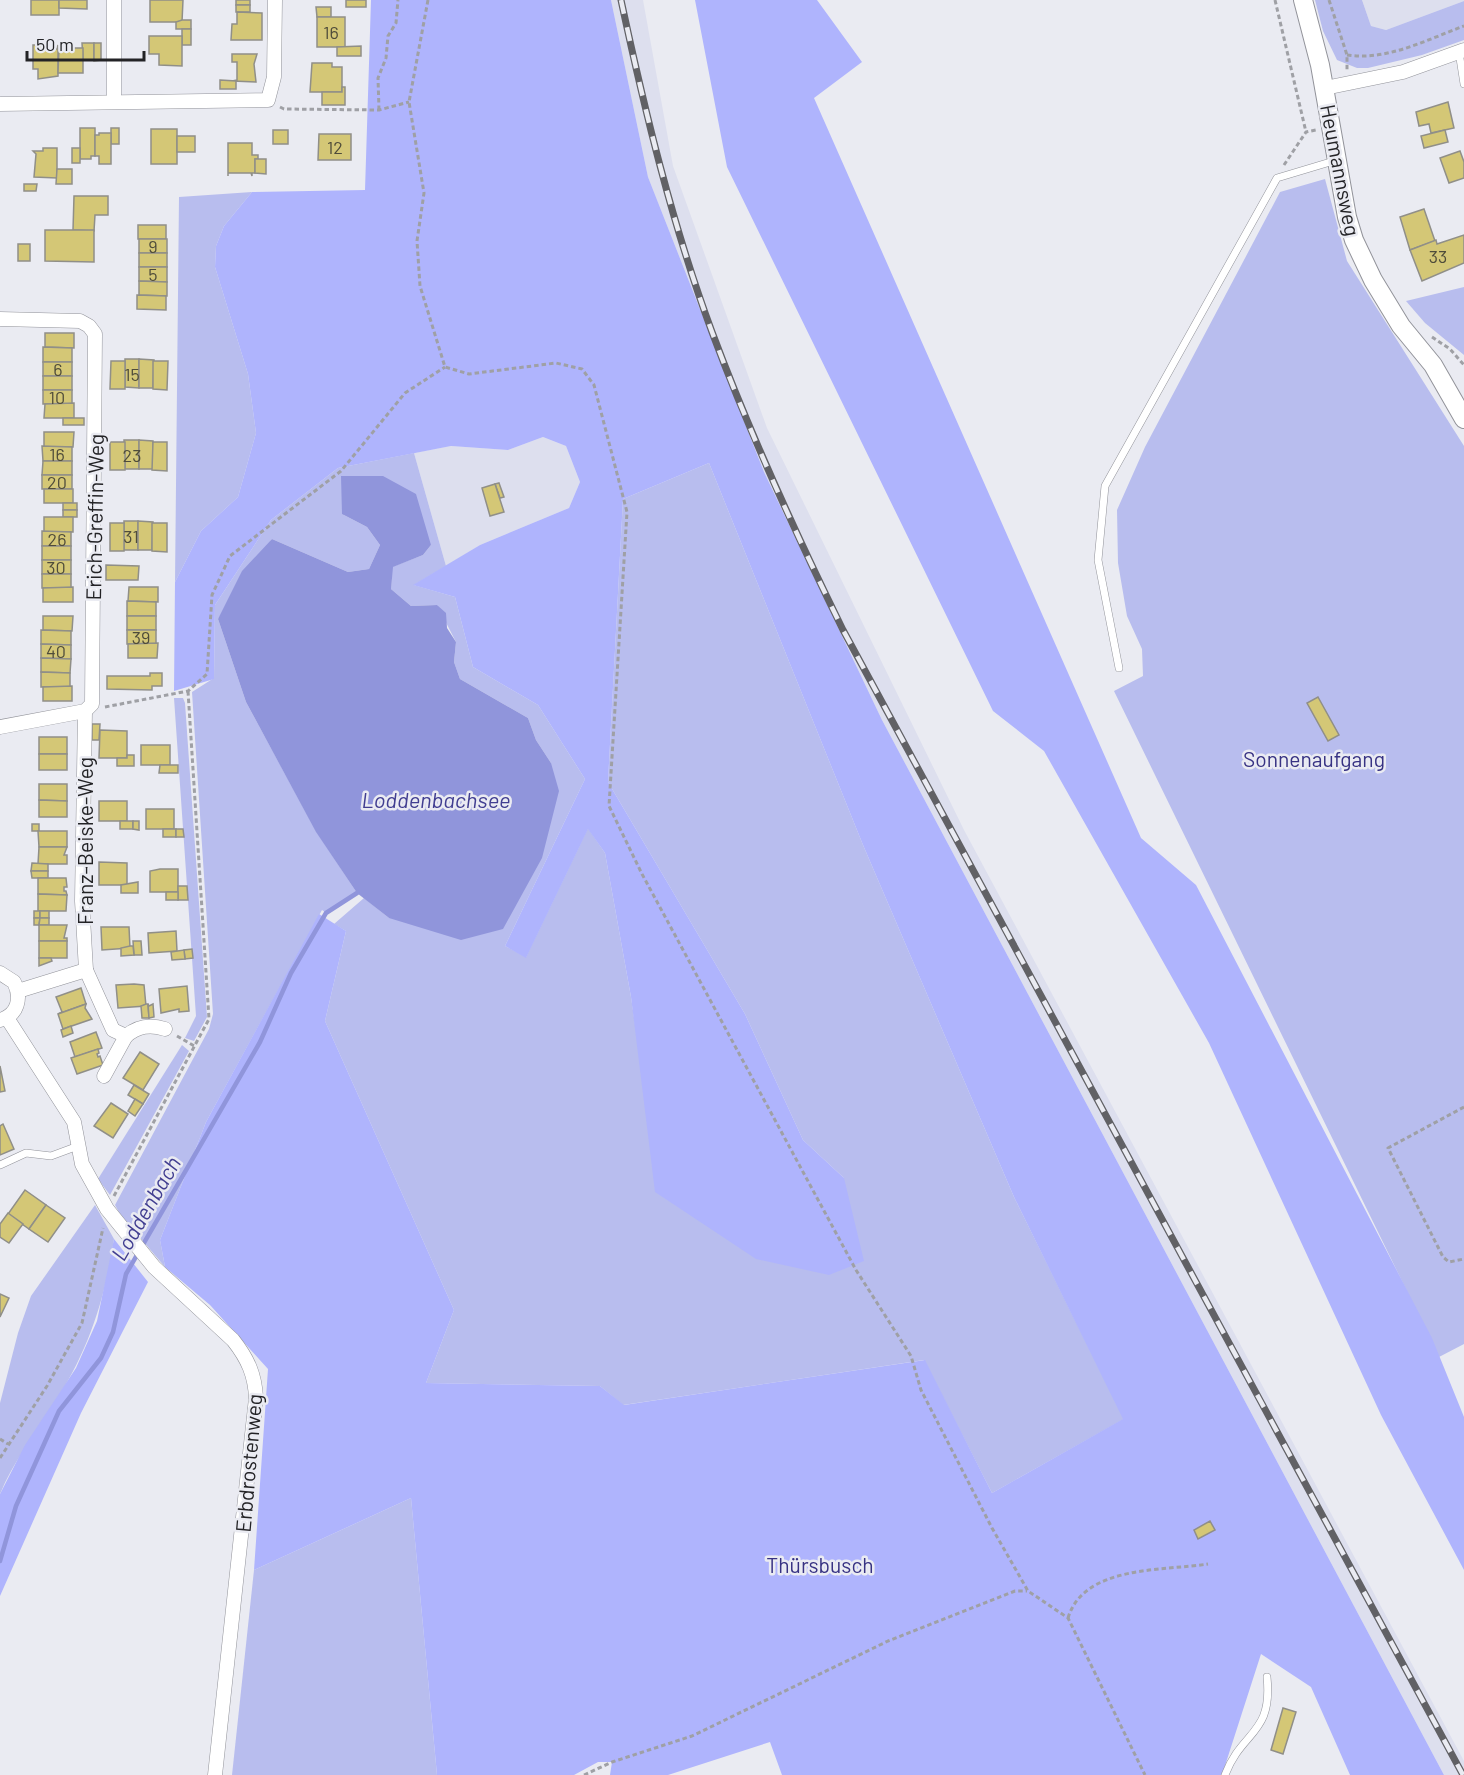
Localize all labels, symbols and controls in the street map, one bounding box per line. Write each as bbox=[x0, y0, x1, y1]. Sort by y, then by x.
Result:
house number: 16 bbox=[323, 21, 339, 43]
scale bar bbox=[27, 24, 144, 62]
text: 50 m bbox=[36, 33, 74, 55]
street label: Heumannsweg bbox=[1316, 102, 1366, 238]
house number: 12 bbox=[327, 136, 343, 158]
house number: 9 bbox=[148, 235, 158, 257]
house number: 33 bbox=[1429, 245, 1447, 267]
house number: 5 bbox=[148, 263, 158, 285]
house number: 6 bbox=[53, 358, 63, 380]
house number: 15 bbox=[124, 363, 140, 385]
house number: 10 bbox=[49, 386, 65, 408]
street label: Erich-Greffin-Weg bbox=[80, 434, 108, 600]
house number: 16 bbox=[49, 443, 65, 465]
house number: 23 bbox=[123, 444, 141, 466]
house number: 20 bbox=[47, 471, 67, 493]
house number: 31 bbox=[123, 525, 139, 547]
house number: 26 bbox=[48, 528, 66, 550]
house number: 30 bbox=[46, 556, 66, 578]
house number: 39 bbox=[132, 626, 150, 648]
house number: 40 bbox=[46, 640, 66, 662]
park label: Sonnenaufgang bbox=[1243, 746, 1385, 771]
street label: Franz-Beiske-Weg bbox=[72, 757, 97, 925]
water label: Loddenbachsee bbox=[362, 786, 510, 812]
water label: Loddenbach bbox=[105, 1151, 185, 1265]
street label: Erbdrostenweg bbox=[229, 1393, 267, 1533]
park label: Thürsbusch bbox=[766, 1552, 874, 1577]

